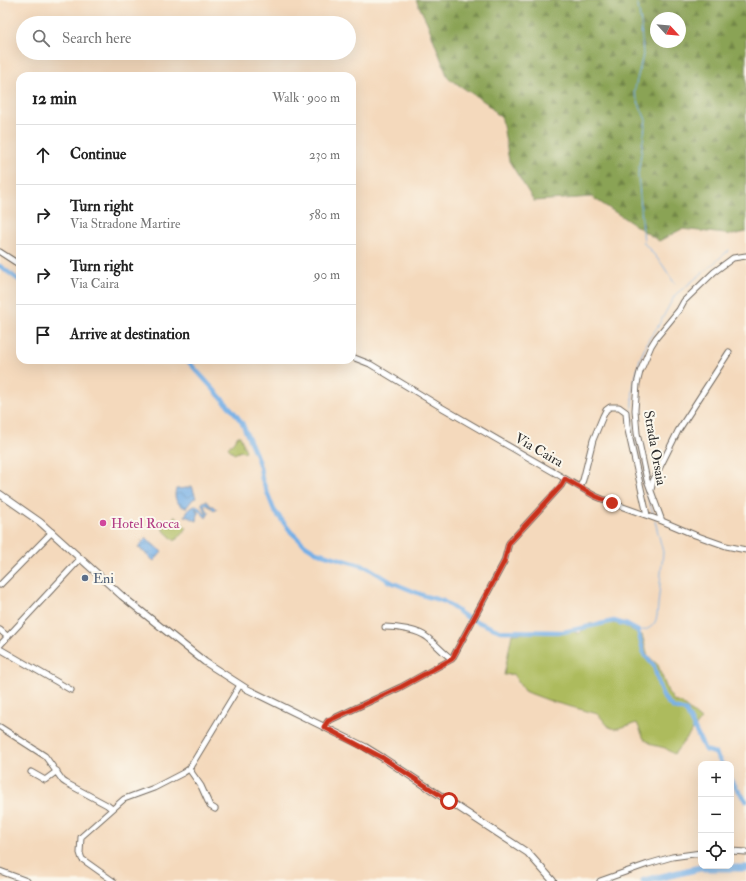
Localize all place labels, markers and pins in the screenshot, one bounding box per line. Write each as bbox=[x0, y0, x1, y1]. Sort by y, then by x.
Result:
place label: Hotel Rocca bbox=[111, 515, 180, 532]
marker: Hotel Rocca bbox=[98, 518, 108, 528]
place label: Eni bbox=[93, 570, 114, 587]
marker: Eni bbox=[80, 573, 90, 583]

